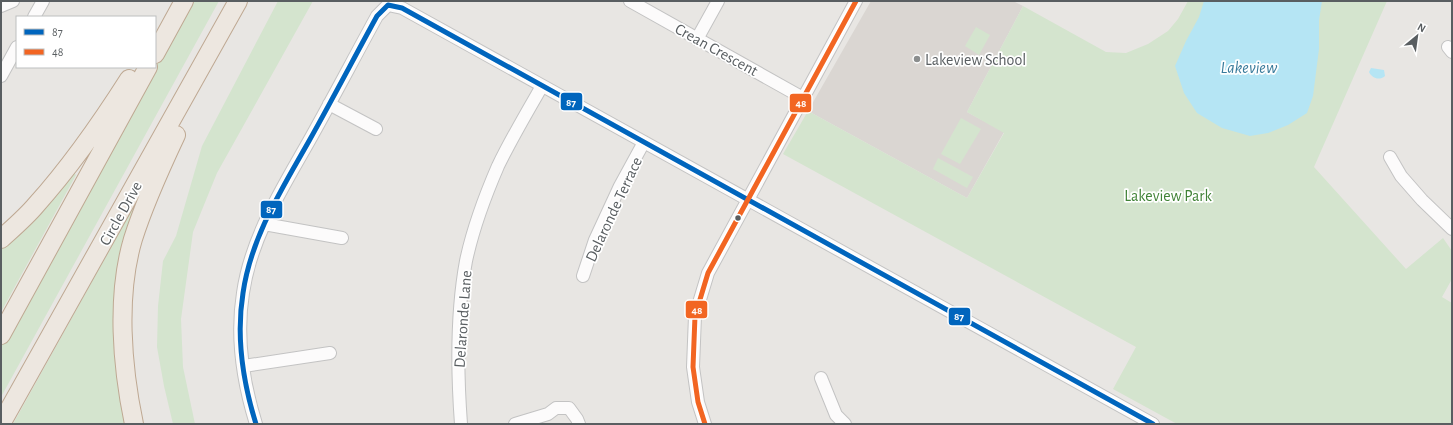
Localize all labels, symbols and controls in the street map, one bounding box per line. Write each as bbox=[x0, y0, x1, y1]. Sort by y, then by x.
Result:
legend bbox=[16, 16, 156, 68]
north arrow bbox=[1397, 16, 1437, 56]
street label: Crean Crescent bbox=[672, 21, 761, 79]
text: N bbox=[1416, 21, 1428, 34]
text: 87 bbox=[52, 26, 63, 38]
text: 48 bbox=[52, 46, 64, 58]
place label: Lakeview School bbox=[925, 52, 1026, 68]
marker: Lakeview School bbox=[912, 54, 922, 64]
water label: Lakeview bbox=[1221, 59, 1278, 76]
line badge: 87 bbox=[560, 92, 583, 111]
line badge: 48 bbox=[789, 93, 812, 113]
text: 87 bbox=[566, 97, 576, 108]
text: 48 bbox=[796, 98, 806, 109]
street label: Delaronde Terrace bbox=[583, 155, 645, 264]
street label: Circle Drive bbox=[97, 179, 145, 248]
park label: Lakeview Park bbox=[1124, 188, 1212, 204]
line badge: 87 bbox=[260, 200, 283, 219]
text: 87 bbox=[266, 204, 276, 215]
unlabelled marker bbox=[733, 213, 743, 223]
street label: Delaronde Lane bbox=[452, 270, 474, 368]
line badge: 48 bbox=[685, 300, 708, 319]
text: 48 bbox=[692, 305, 702, 316]
line badge: 87 bbox=[948, 307, 971, 326]
text: 87 bbox=[954, 311, 964, 322]

